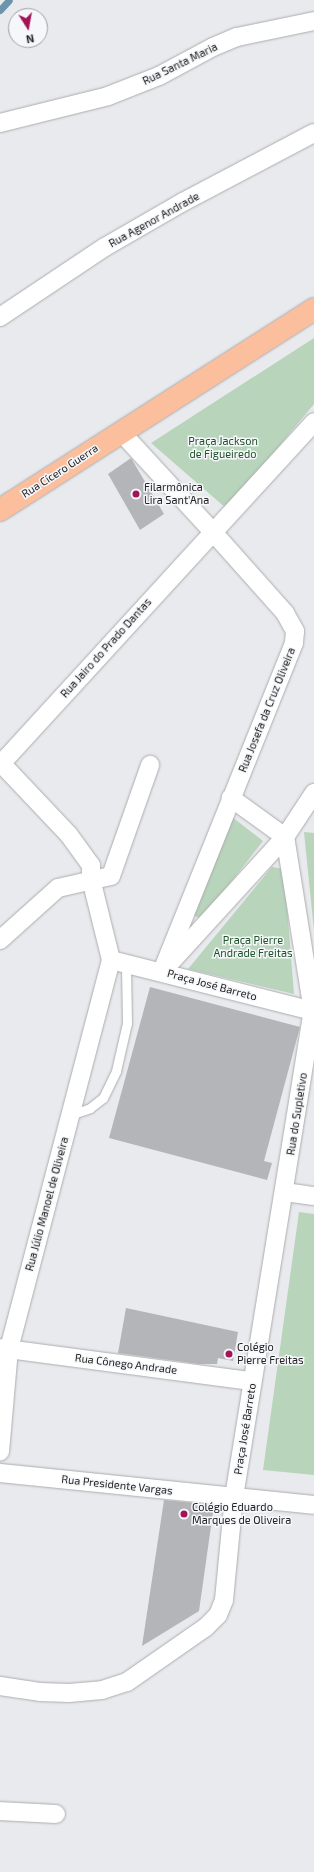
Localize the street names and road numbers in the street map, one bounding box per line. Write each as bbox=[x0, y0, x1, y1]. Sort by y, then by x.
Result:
street label: Rua Santa Maria bbox=[140, 40, 220, 88]
street label: Rua Agenor Andrade bbox=[106, 189, 202, 251]
street label: Rua Cícero Guerra bbox=[19, 441, 101, 501]
street label: Rua Jairo do Prado Dantas bbox=[58, 595, 154, 701]
street label: Rua Josefa da Cruz Oliveira bbox=[236, 646, 298, 774]
street label: Praça José Barreto bbox=[166, 967, 258, 1003]
street label: Rua do Supletivo bbox=[284, 1072, 310, 1156]
street label: Rua Júlio Manoel de Oliveira bbox=[23, 1135, 71, 1273]
street label: Rua Cônego Andrade bbox=[74, 1351, 178, 1377]
street label: Praça José Barreto bbox=[231, 1382, 259, 1476]
street label: Rua Presidente Vargas bbox=[61, 1473, 173, 1497]

